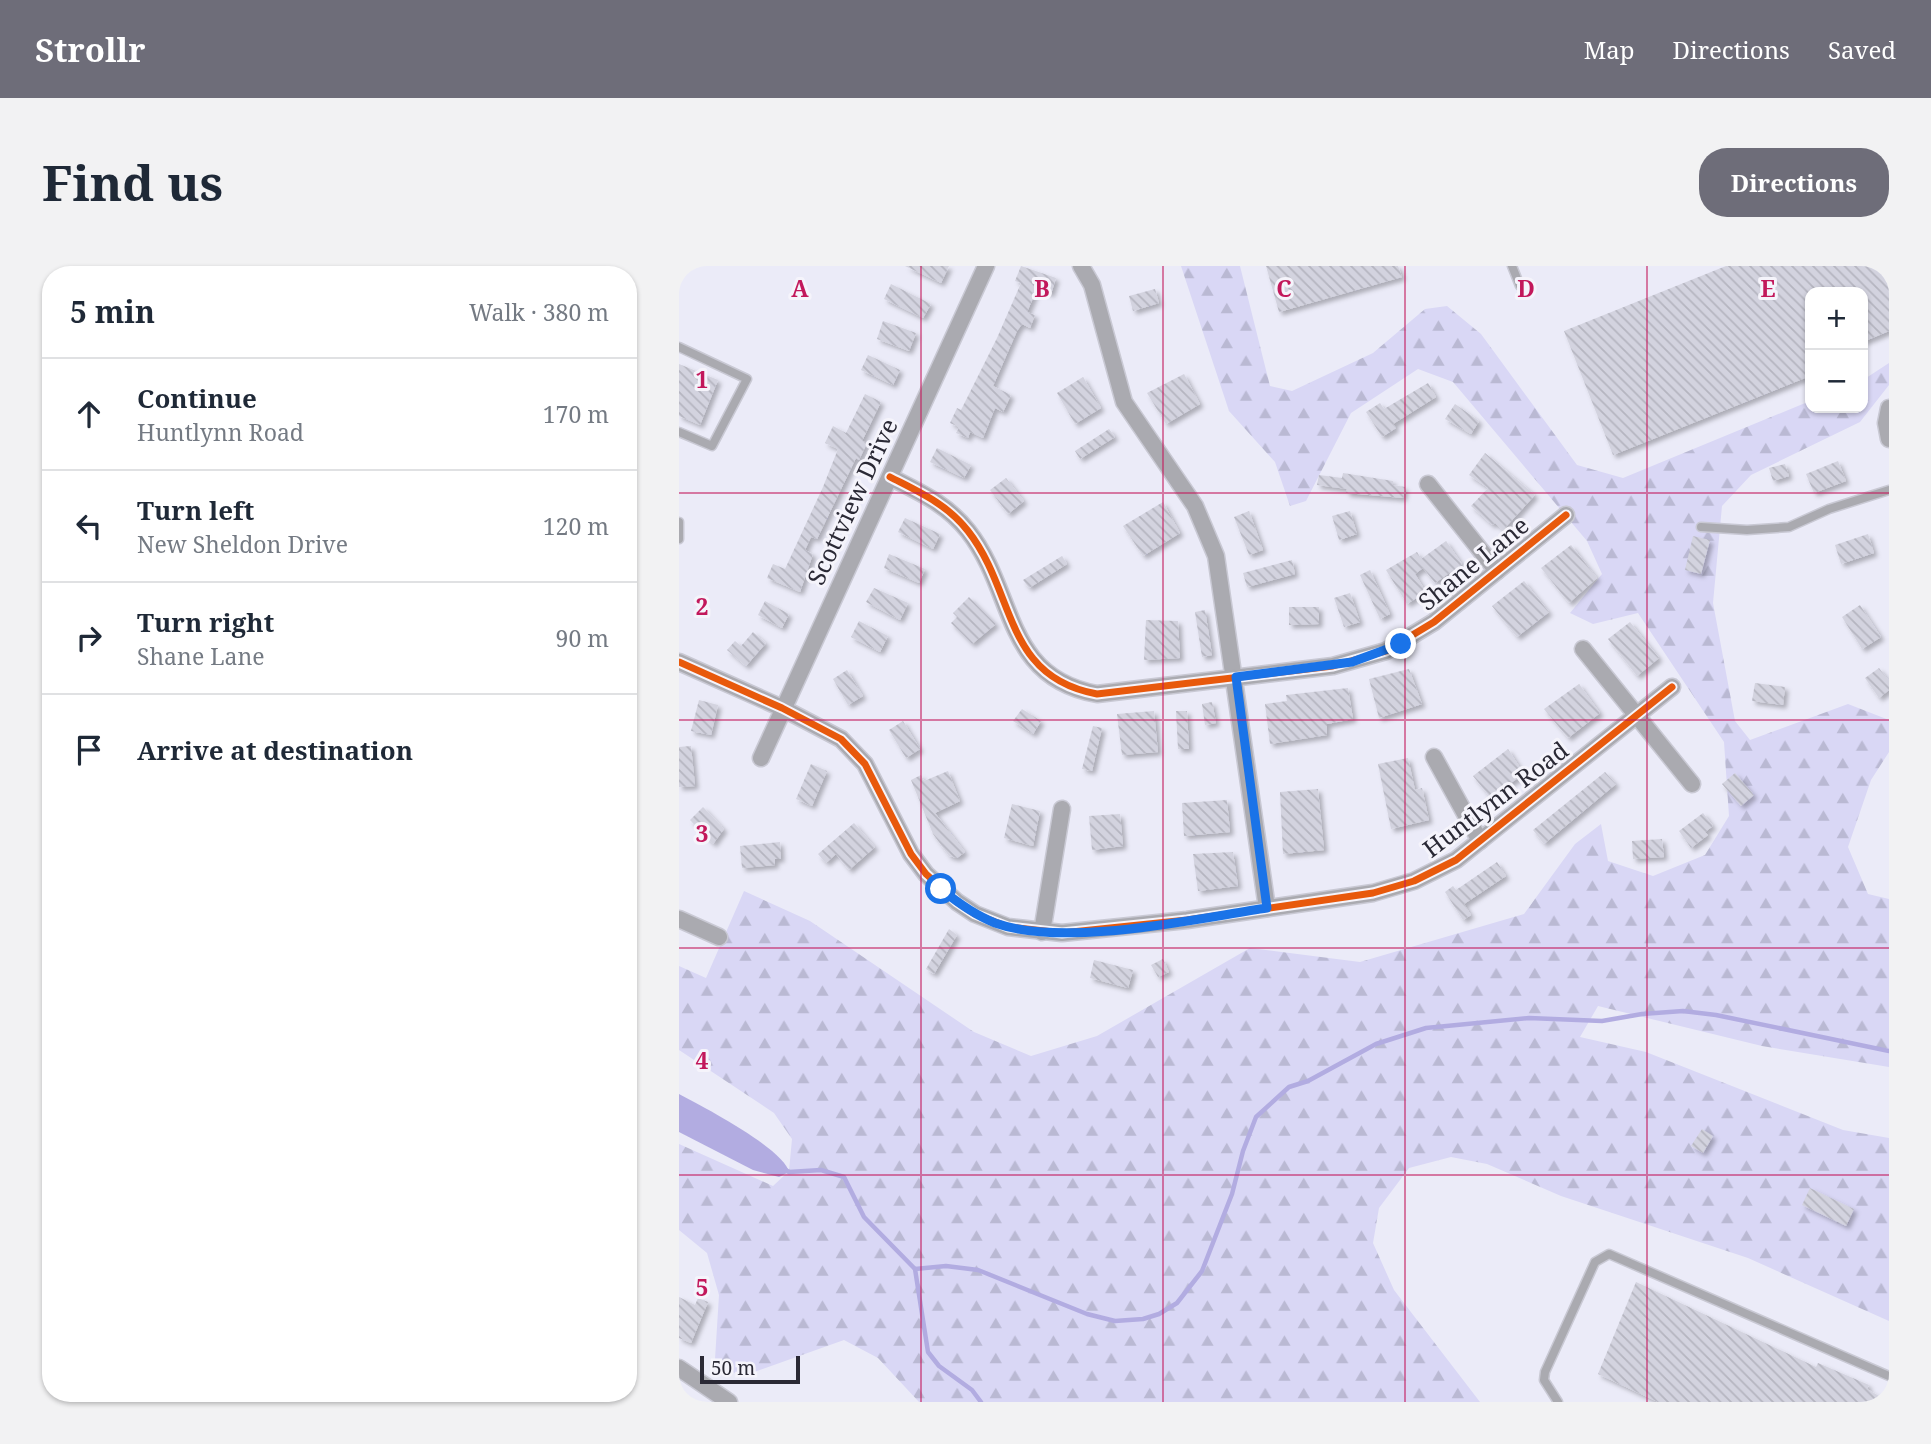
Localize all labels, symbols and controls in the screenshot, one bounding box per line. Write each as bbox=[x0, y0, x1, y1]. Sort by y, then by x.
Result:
text: Strollr bbox=[35, 27, 145, 72]
text: Map bbox=[1584, 33, 1635, 66]
text: Directions bbox=[1673, 33, 1790, 66]
text: Saved bbox=[1828, 33, 1896, 66]
button: Directions bbox=[1699, 148, 1889, 217]
text: Find us bbox=[42, 149, 223, 215]
text: A bbox=[791, 272, 809, 304]
text: B bbox=[1034, 272, 1050, 304]
text: C bbox=[1276, 272, 1292, 304]
text: D bbox=[1517, 272, 1535, 304]
text: E bbox=[1760, 272, 1776, 304]
map controls bbox=[1805, 287, 1868, 413]
button: + bbox=[1805, 287, 1868, 350]
text: 5 min bbox=[70, 291, 155, 332]
text: Walk · 380 m bbox=[469, 296, 609, 328]
button: − bbox=[1805, 350, 1868, 413]
text: 1 bbox=[696, 363, 709, 395]
text: Continue bbox=[137, 380, 257, 416]
icon: ahead bbox=[70, 395, 108, 433]
text: 170 m bbox=[543, 398, 609, 430]
street label: Scottview Drive bbox=[799, 413, 905, 590]
text: Huntlynn Road bbox=[137, 416, 304, 448]
text: Turn left bbox=[137, 492, 254, 528]
icon: left bbox=[70, 507, 108, 545]
street label: Shane Lane bbox=[1411, 508, 1535, 618]
text: 120 m bbox=[543, 510, 609, 542]
text: New Sheldon Drive bbox=[137, 528, 348, 560]
text: 2 bbox=[696, 590, 709, 622]
text: Turn right bbox=[137, 604, 274, 640]
icon: right bbox=[70, 619, 108, 657]
text: 90 m bbox=[556, 622, 609, 654]
route end bbox=[1385, 628, 1416, 659]
text: Shane Lane bbox=[137, 640, 265, 672]
icon: arrive bbox=[70, 731, 108, 769]
text: Arrive at destination bbox=[137, 732, 413, 768]
street label: Huntlynn Road bbox=[1416, 733, 1575, 864]
text: 3 bbox=[696, 817, 709, 849]
route start bbox=[925, 873, 956, 904]
text: 4 bbox=[696, 1044, 709, 1076]
text: 5 bbox=[696, 1271, 709, 1303]
scale bar bbox=[700, 1353, 800, 1385]
text: 50 m bbox=[711, 1355, 755, 1381]

